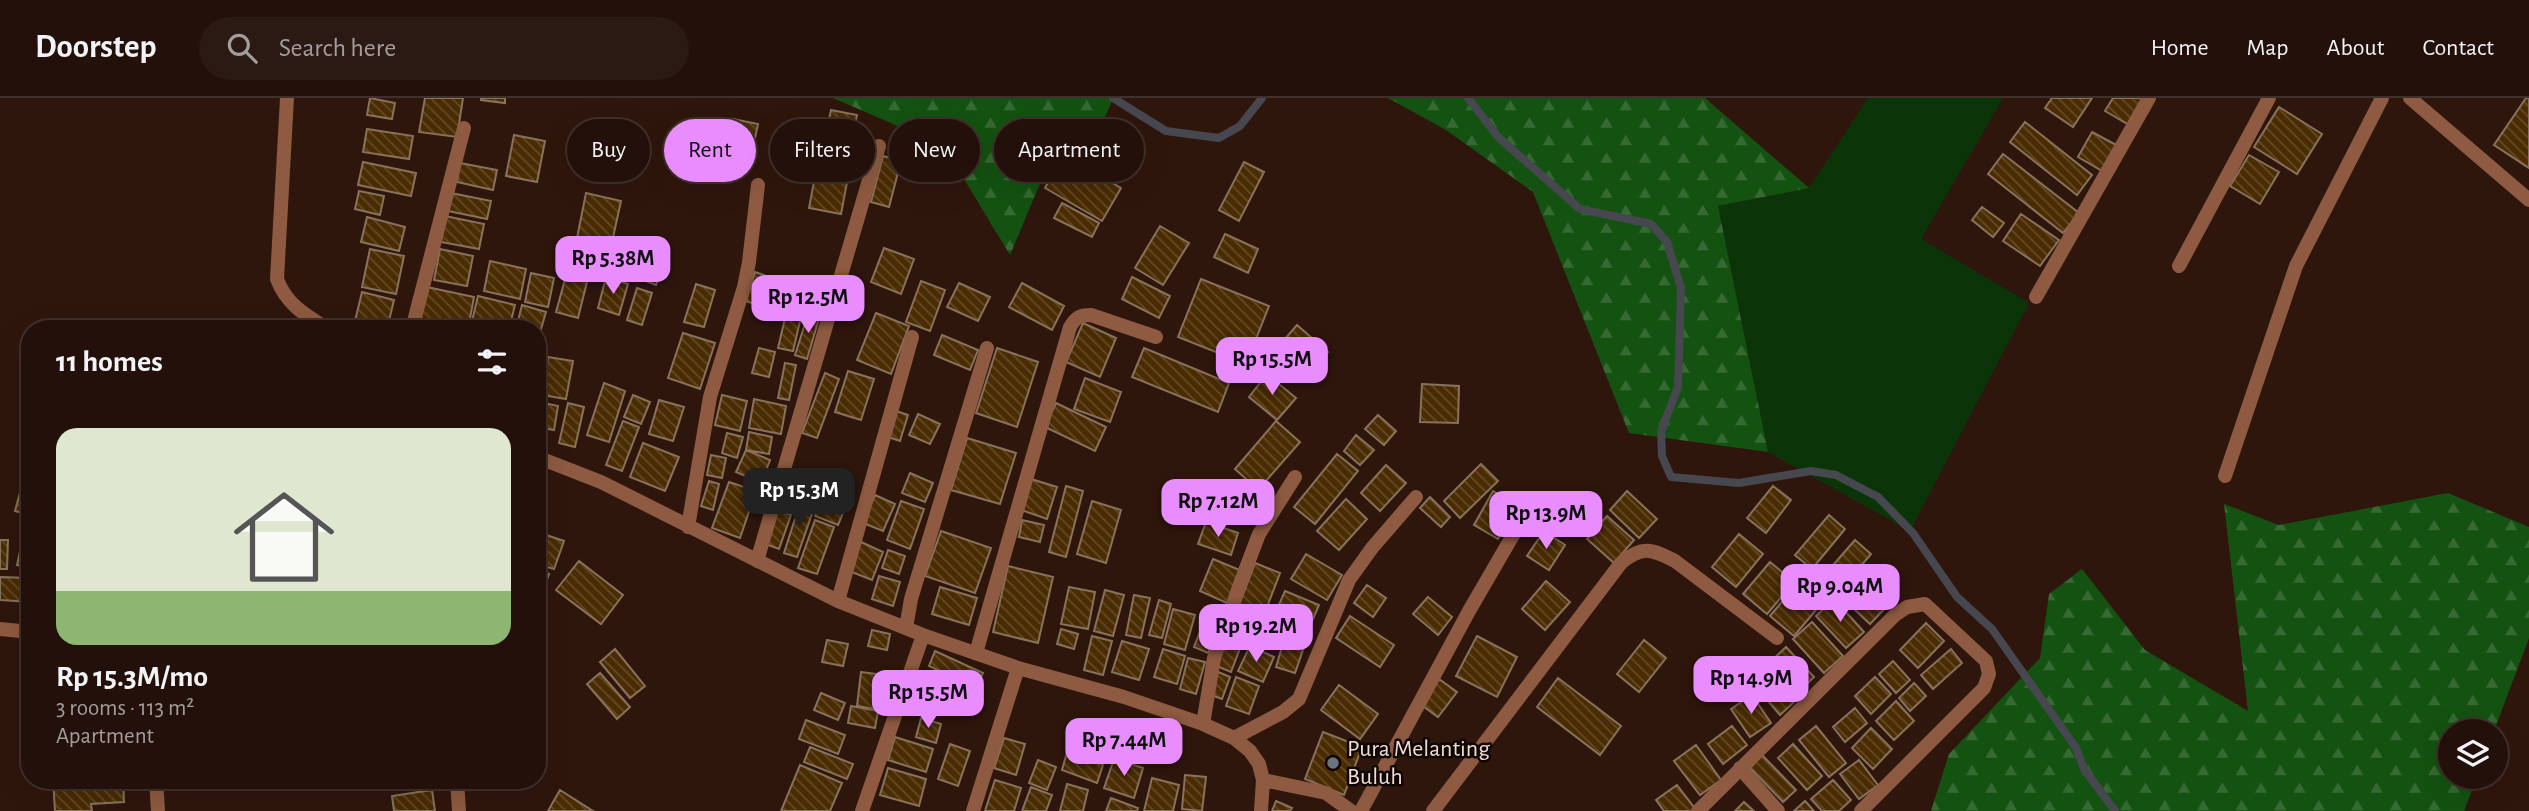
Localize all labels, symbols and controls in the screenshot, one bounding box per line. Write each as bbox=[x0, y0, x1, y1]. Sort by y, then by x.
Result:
search box bbox=[199, 17, 689, 80]
icon: search bbox=[223, 29, 261, 67]
text: Doorstep bbox=[35, 31, 157, 64]
text: Search here bbox=[279, 35, 396, 61]
text: Home bbox=[2151, 36, 2209, 60]
text: Map bbox=[2247, 36, 2289, 60]
text: About bbox=[2327, 36, 2384, 60]
text: Contact bbox=[2422, 36, 2494, 60]
chip: Buy bbox=[567, 119, 650, 182]
chip: Rent bbox=[664, 119, 756, 182]
chip: Filters bbox=[770, 119, 875, 182]
chip: New bbox=[889, 119, 980, 182]
chip: Apartment bbox=[994, 119, 1144, 182]
pin: Rp 5.38M bbox=[541, 236, 685, 296]
text: Rp 5.38M bbox=[571, 247, 655, 270]
pin: Rp 12.5M bbox=[736, 275, 880, 335]
text: Rp 12.5M bbox=[767, 286, 849, 309]
pin: Rp 15.5M bbox=[1200, 338, 1344, 397]
icon: filters bbox=[473, 343, 511, 381]
text: 11 homes bbox=[56, 347, 163, 377]
text: Rp 15.5M bbox=[1232, 348, 1312, 371]
pin: Rp 15.3M bbox=[727, 468, 871, 528]
icon: home bbox=[221, 474, 347, 600]
text: Rp 15.3M bbox=[759, 479, 839, 502]
pin: Rp 7.12M bbox=[1146, 480, 1290, 539]
text: Rp 7.12M bbox=[1177, 490, 1259, 513]
pin: Rp 13.9M bbox=[1474, 491, 1618, 551]
text: Rp 13.9M bbox=[1505, 502, 1587, 525]
pin: Rp 9.04M bbox=[1768, 564, 1912, 624]
text: Rp 9.04M bbox=[1797, 575, 1883, 598]
pin: Rp 19.2M bbox=[1184, 604, 1328, 664]
text: Rp 19.2M bbox=[1215, 615, 1297, 638]
pin: Rp 14.9M bbox=[1679, 656, 1823, 716]
text: Rp 15.3M/mo bbox=[56, 662, 208, 692]
text: Rp 14.9M bbox=[1709, 667, 1793, 690]
pin: Rp 15.5M bbox=[856, 670, 1000, 730]
text: Rp 15.5M bbox=[888, 681, 968, 704]
text: 3 rooms · 113 m² bbox=[56, 697, 194, 720]
pin: Rp 7.44M bbox=[1052, 718, 1196, 778]
map controls bbox=[2438, 719, 2508, 789]
button: layers bbox=[2438, 719, 2508, 789]
text: Apartment bbox=[56, 725, 154, 748]
text: Rp 7.44M bbox=[1081, 729, 1167, 752]
place label: Pura Melanting Buluh bbox=[1347, 737, 1490, 789]
marker: Pura Melanting Buluh bbox=[1325, 755, 1341, 771]

